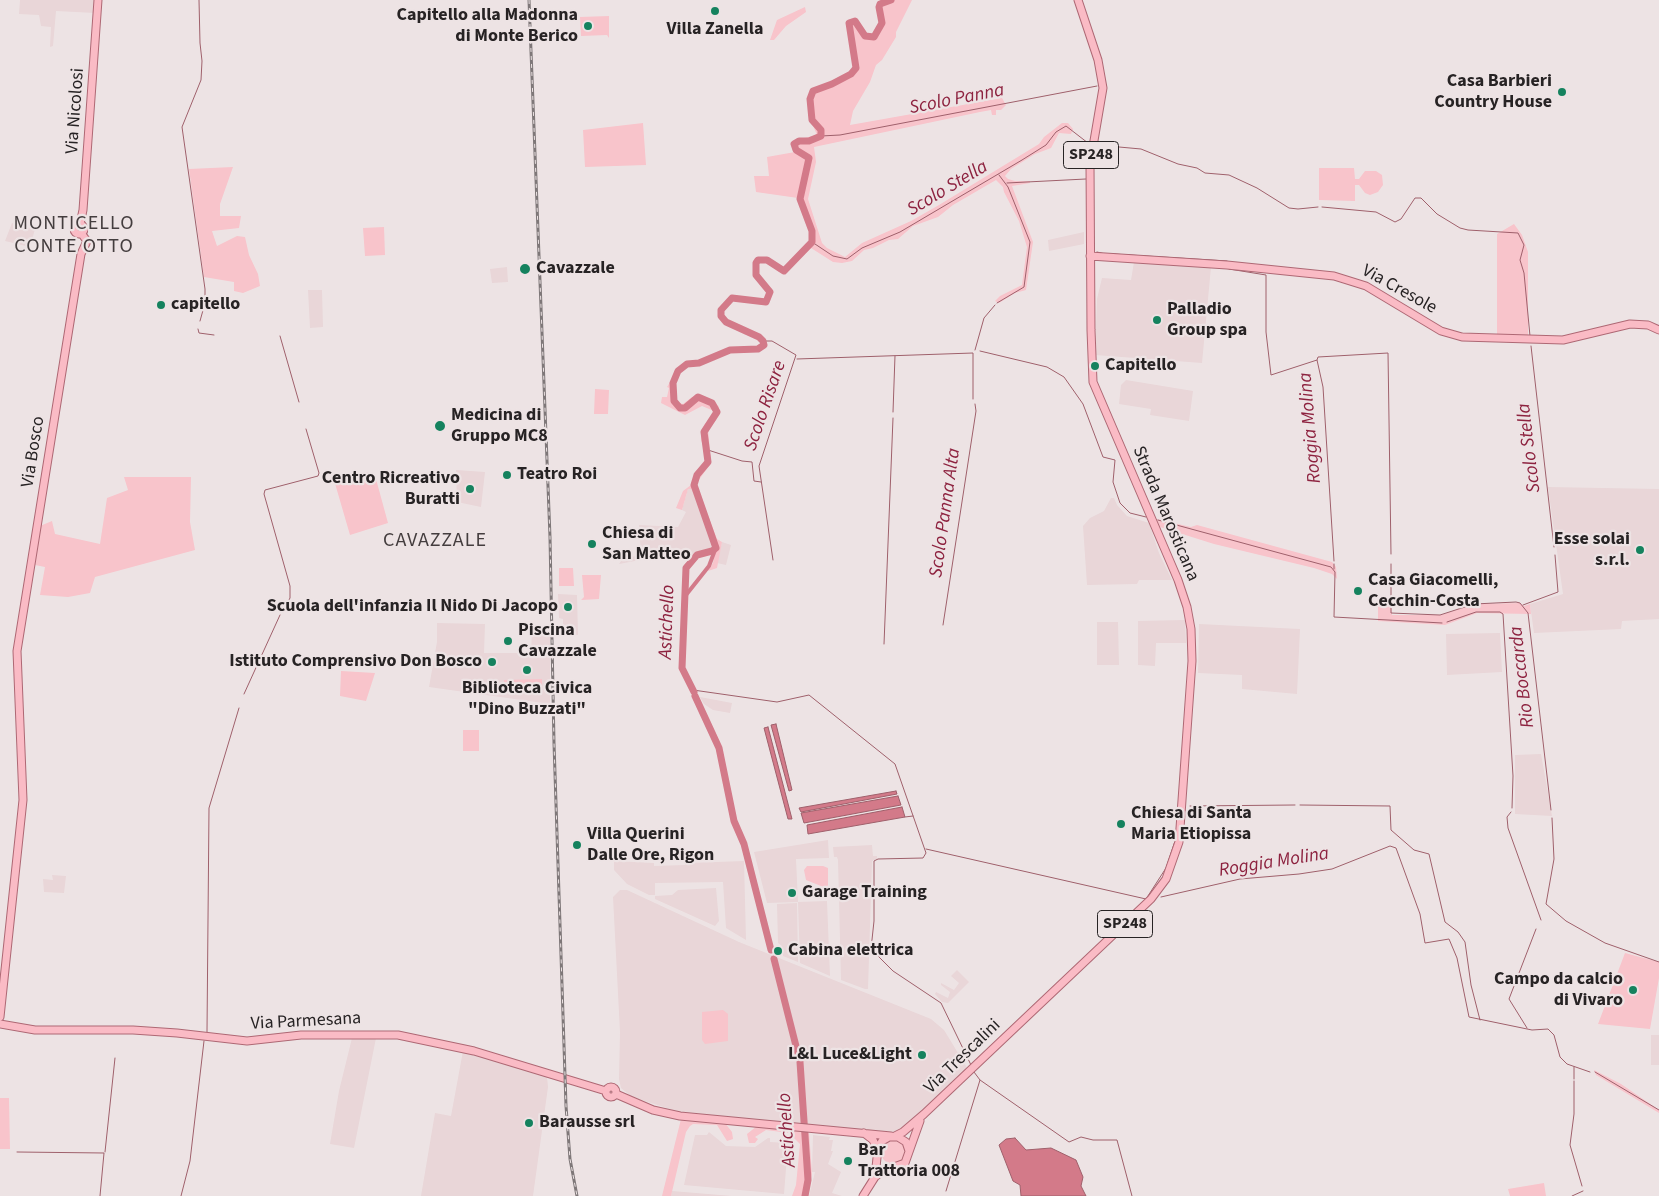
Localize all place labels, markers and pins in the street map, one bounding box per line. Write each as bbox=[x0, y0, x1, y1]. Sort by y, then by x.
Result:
place label: Capitello alla Madonna di Monte Berico bbox=[397, 5, 578, 48]
marker: Villa Zanella bbox=[709, 5, 721, 17]
place label: Villa Zanella bbox=[667, 19, 763, 41]
marker: Capitello alla Madonna di Monte Berico bbox=[582, 20, 594, 32]
place label: Casa Barbieri Country House bbox=[1434, 71, 1552, 114]
marker: Casa Barbieri Country House bbox=[1556, 86, 1568, 98]
place label: Cavazzale bbox=[536, 258, 615, 280]
marker: Cavazzale bbox=[518, 262, 532, 276]
place label: capitello bbox=[171, 294, 240, 316]
marker: capitello bbox=[155, 299, 167, 311]
place label: Palladio Group spa bbox=[1167, 299, 1247, 342]
marker: Palladio Group spa bbox=[1151, 314, 1163, 326]
place label: Capitello bbox=[1105, 355, 1176, 377]
marker: Capitello bbox=[1089, 360, 1101, 372]
place label: Medicina di Gruppo MC8 bbox=[451, 405, 548, 448]
marker: Medicina di Gruppo MC8 bbox=[433, 419, 447, 433]
place label: Teatro Roi bbox=[517, 464, 597, 486]
place label: Centro Ricreativo Buratti bbox=[322, 468, 460, 510]
marker: Teatro Roi bbox=[501, 469, 513, 481]
marker: Centro Ricreativo Buratti bbox=[464, 483, 476, 495]
place label: Chiesa di San Matteo bbox=[602, 523, 691, 566]
place label: Esse solai s.r.l. bbox=[1554, 529, 1630, 572]
marker: Chiesa di San Matteo bbox=[586, 538, 598, 550]
marker: Esse solai s.r.l. bbox=[1634, 544, 1646, 556]
place label: Casa Giacomelli, Cecchin-Costa bbox=[1368, 570, 1498, 612]
marker: Casa Giacomelli, Cecchin-Costa bbox=[1352, 585, 1364, 597]
place label: Scuola dell'infanzia Il Nido Di Jacopo bbox=[267, 596, 558, 618]
marker: Scuola dell'infanzia Il Nido Di Jacopo bbox=[562, 601, 574, 613]
place label: Piscina Cavazzale bbox=[518, 620, 597, 662]
marker: Piscina Cavazzale bbox=[502, 635, 514, 647]
place label: Istituto Comprensivo Don Bosco bbox=[229, 651, 482, 673]
marker: Istituto Comprensivo Don Bosco bbox=[486, 656, 498, 668]
marker: Biblioteca Civica "Dino Buzzati" bbox=[521, 664, 533, 676]
place label: Biblioteca Civica "Dino Buzzati" bbox=[462, 678, 592, 721]
place label: Chiesa di Santa Maria Etiopissa bbox=[1131, 803, 1252, 846]
marker: Chiesa di Santa Maria Etiopissa bbox=[1115, 818, 1127, 830]
place label: Villa Querini Dalle Ore, Rigon bbox=[587, 824, 714, 866]
marker: Villa Querini Dalle Ore, Rigon bbox=[571, 839, 583, 851]
place label: Garage Training bbox=[802, 882, 927, 904]
marker: Garage Training bbox=[786, 887, 798, 899]
place label: Cabina elettrica bbox=[788, 940, 914, 962]
marker: Cabina elettrica bbox=[772, 945, 784, 957]
place label: Campo da calcio di Vivaro bbox=[1494, 969, 1623, 1012]
marker: Campo da calcio di Vivaro bbox=[1627, 984, 1639, 996]
place label: L&L Luce&Light bbox=[788, 1044, 912, 1066]
marker: L&L Luce&Light bbox=[916, 1049, 928, 1061]
place label: Barausse srl bbox=[539, 1112, 635, 1134]
marker: Barausse srl bbox=[523, 1117, 535, 1129]
place label: Bar Trattoria 008 bbox=[858, 1140, 960, 1182]
marker: Bar Trattoria 008 bbox=[842, 1155, 854, 1167]

